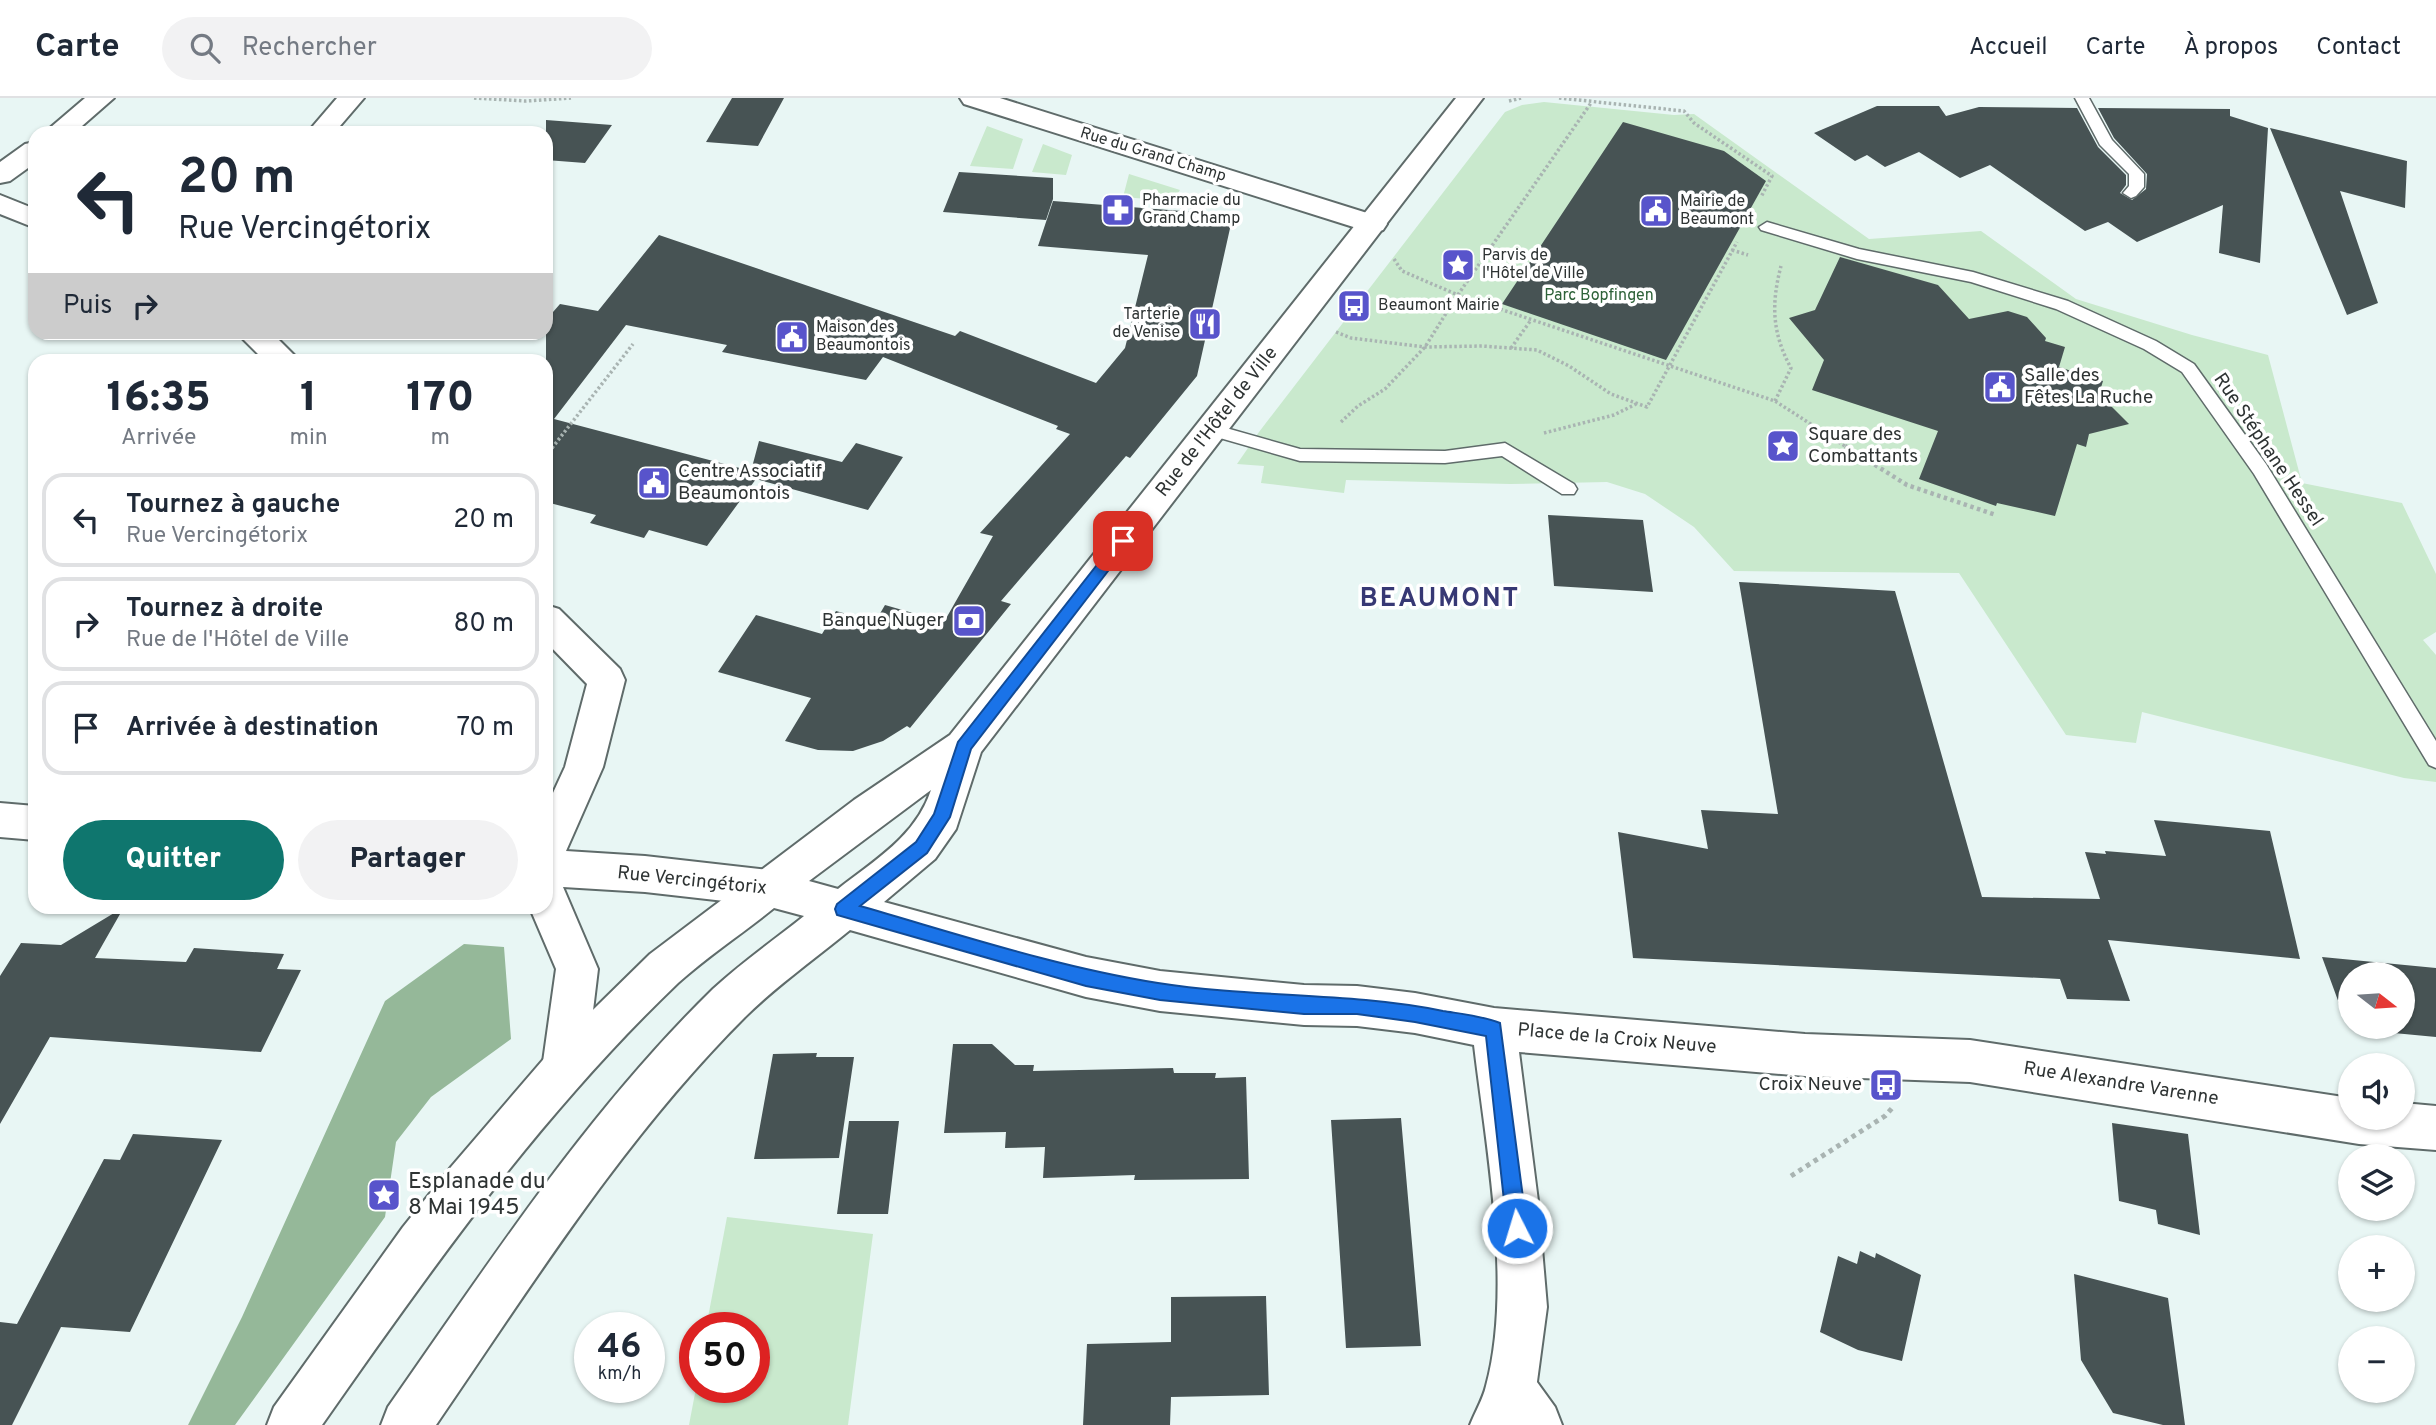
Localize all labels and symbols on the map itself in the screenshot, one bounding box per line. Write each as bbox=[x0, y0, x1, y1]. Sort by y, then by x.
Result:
street label: Rue du Grand Champ bbox=[1077, 123, 1229, 187]
pharmacy icon: Pharmacie du Grand Champ bbox=[1099, 191, 1137, 229]
place label: Pharmacie du Grand Champ bbox=[1142, 191, 1241, 229]
public building icon: Mairie de Beaumont bbox=[1637, 192, 1675, 230]
place label: Mairie de Beaumont bbox=[1680, 192, 1754, 230]
place icon: Parvis de l'Hôtel de Ville bbox=[1439, 246, 1477, 284]
place label: Parvis de l'Hôtel de Ville bbox=[1482, 246, 1584, 284]
park label: Parc Bopfingen bbox=[1544, 286, 1654, 306]
bus stop icon: Beaumont Mairie bbox=[1335, 287, 1373, 325]
place label: Beaumont Mairie bbox=[1378, 296, 1500, 316]
place label: Tarterie de Venise bbox=[1113, 305, 1180, 343]
restaurant icon: Tarterie de Venise bbox=[1186, 305, 1224, 343]
public building icon: Maison des Beaumontois bbox=[773, 318, 811, 356]
place label: Maison des Beaumontois bbox=[816, 318, 911, 356]
street label: Rue de l'Hôtel de Ville bbox=[1151, 342, 1283, 502]
place label: Salle des Fêtes La Ruche bbox=[2024, 364, 2153, 410]
public building icon: Salle des Fêtes La Ruche bbox=[1981, 368, 2019, 406]
street label: Rue Stéphane Hessel bbox=[2208, 369, 2328, 531]
place label: Square des Combattants bbox=[1808, 423, 1918, 469]
place icon: Square des Combattants bbox=[1764, 427, 1802, 465]
place label: Centre Associatif Beaumontois bbox=[678, 460, 822, 506]
public building icon: Centre Associatif Beaumontois bbox=[635, 464, 673, 502]
pin bbox=[1093, 511, 1153, 571]
district label: BEAUMONT bbox=[1360, 583, 1520, 616]
bank icon: Banque Nuger bbox=[950, 602, 988, 640]
place label: Banque Nuger bbox=[822, 609, 945, 633]
street label: Rue Vercingétorix bbox=[616, 861, 768, 901]
north arrow bbox=[2338, 962, 2415, 1040]
street label: Place de la Croix Neuve bbox=[1516, 1018, 1718, 1060]
street label: Rue Alexandre Varenne bbox=[2022, 1057, 2220, 1111]
bus stop icon: Croix Neuve bbox=[1867, 1066, 1905, 1104]
place label: Croix Neuve bbox=[1759, 1073, 1862, 1097]
place label: Esplanade du 8 Mai 1945 bbox=[408, 1168, 546, 1223]
place icon: Esplanade du 8 Mai 1945 bbox=[365, 1176, 403, 1214]
position arrow bbox=[1480, 1191, 1554, 1265]
speed limit sign: 50 bbox=[679, 1312, 770, 1403]

